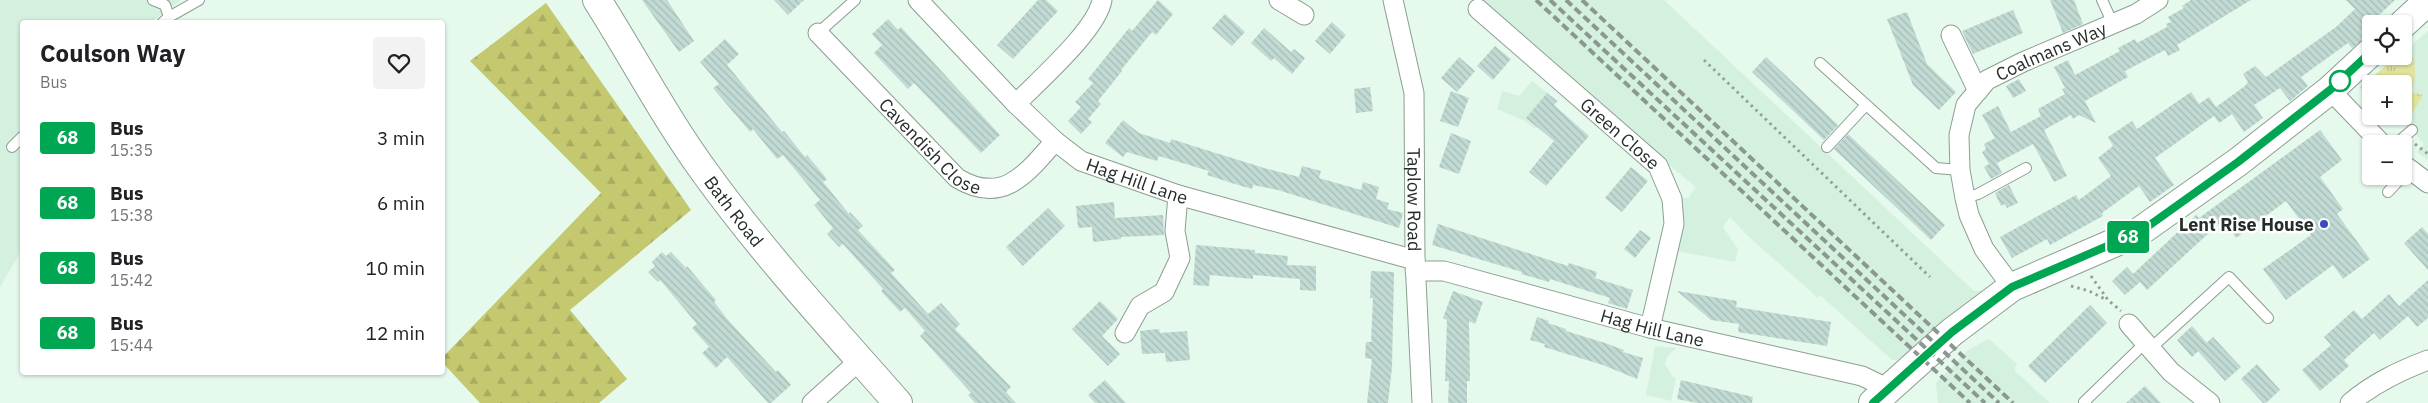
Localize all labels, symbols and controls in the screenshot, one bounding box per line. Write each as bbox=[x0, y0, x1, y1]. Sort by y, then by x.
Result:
map controls bbox=[2362, 15, 2412, 185]
button: locate bbox=[2362, 15, 2412, 65]
street label: Coalmans Way bbox=[1992, 16, 2110, 85]
text: Coulson Way bbox=[40, 37, 185, 69]
button: heart bbox=[373, 37, 425, 89]
unlabelled marker bbox=[2329, 70, 2351, 92]
text: Bus bbox=[40, 72, 67, 92]
button: + bbox=[2362, 75, 2412, 125]
street label: Green Close bbox=[1576, 92, 1665, 174]
street label: Cavendish Close bbox=[875, 93, 984, 199]
text: Bus bbox=[110, 116, 144, 140]
text: 68 bbox=[57, 126, 78, 149]
text: 3 min bbox=[377, 126, 425, 150]
button: − bbox=[2362, 135, 2412, 185]
text: 15:35 bbox=[110, 140, 153, 160]
street label: Taplow Road bbox=[1403, 148, 1426, 251]
street label: Hag Hill Lane bbox=[1083, 152, 1191, 209]
street label: Bath Road bbox=[700, 171, 769, 251]
text: Bus bbox=[110, 181, 144, 205]
text: 68 bbox=[57, 191, 78, 214]
text: 6 min bbox=[377, 191, 425, 215]
text: 15:38 bbox=[110, 205, 153, 225]
place label: Lent Rise House bbox=[2179, 213, 2314, 236]
marker: Lent Rise House bbox=[2318, 218, 2330, 230]
line badge: 68 bbox=[2106, 221, 2150, 253]
text: 68 bbox=[2117, 225, 2139, 248]
text: Bus bbox=[110, 246, 144, 270]
text: 68 bbox=[57, 256, 78, 279]
text: 10 min bbox=[366, 256, 425, 280]
text: 15:42 bbox=[110, 270, 153, 290]
street label: Hag Hill Lane bbox=[1598, 303, 1707, 351]
text: Bus bbox=[110, 311, 144, 335]
text: 68 bbox=[57, 321, 78, 344]
text: 12 min bbox=[366, 321, 425, 345]
text: 15:44 bbox=[110, 335, 153, 355]

